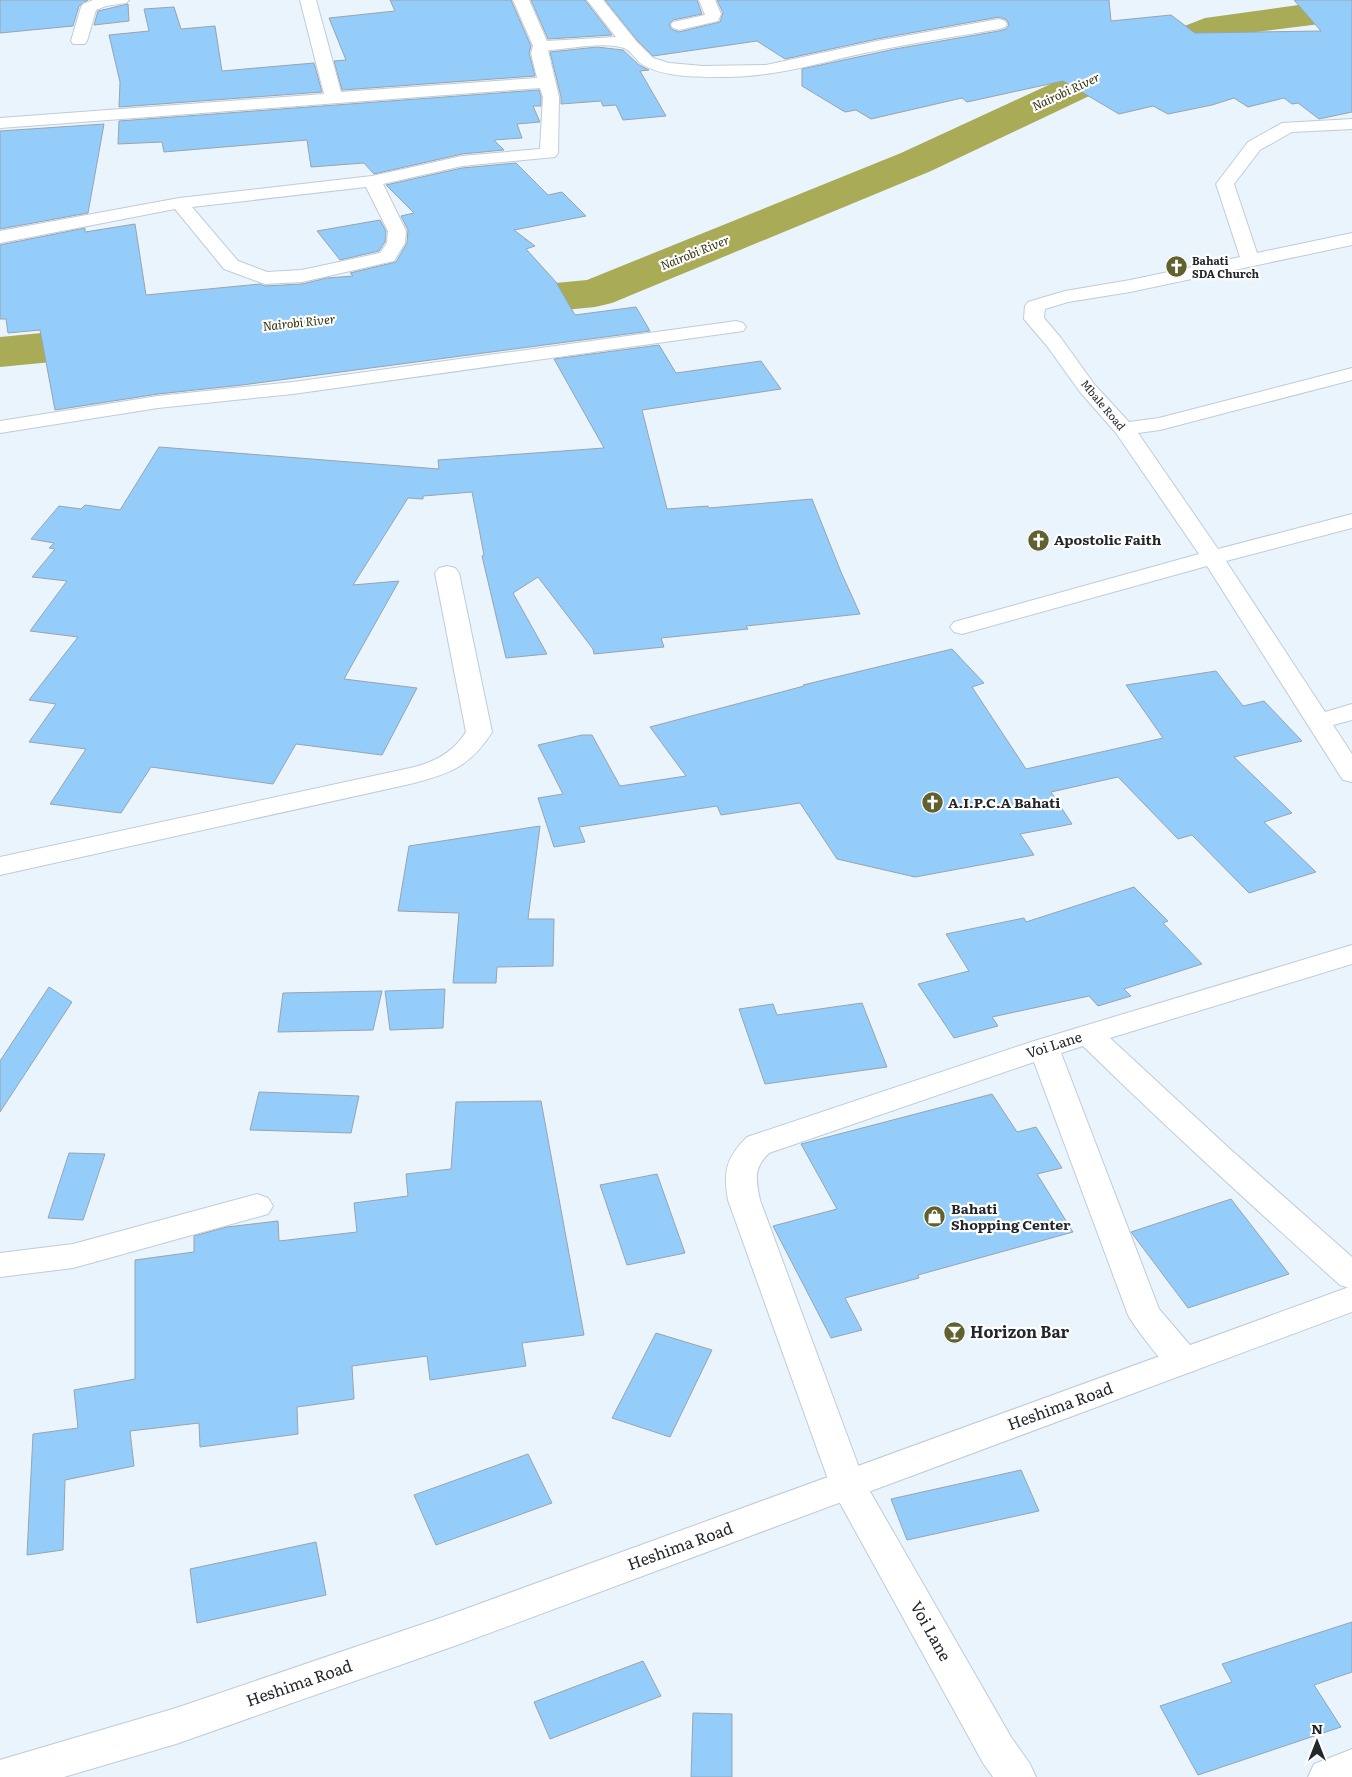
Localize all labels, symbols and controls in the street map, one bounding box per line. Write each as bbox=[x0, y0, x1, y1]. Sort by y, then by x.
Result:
water label: Nairobi River bbox=[1029, 67, 1103, 115]
water label: Nairobi River bbox=[657, 230, 732, 274]
place label: Bahati SDA Church bbox=[1192, 252, 1260, 281]
church icon: Bahati SDA Church bbox=[1164, 255, 1188, 279]
water label: Nairobi River bbox=[262, 309, 337, 335]
street label: Mbale Road bbox=[1078, 376, 1130, 433]
church icon: Apostolic Faith bbox=[1026, 528, 1050, 552]
place label: Apostolic Faith bbox=[1054, 529, 1162, 549]
church icon: A.I.P.C.A Bahati bbox=[920, 791, 944, 815]
place label: A.I.P.C.A Bahati bbox=[948, 792, 1060, 812]
street label: Voi Lane bbox=[1023, 1026, 1084, 1062]
place label: Bahati Shopping Center bbox=[951, 1198, 1071, 1234]
shop icon: Bahati Shopping Center bbox=[923, 1205, 947, 1229]
place label: Horizon Bar bbox=[970, 1319, 1069, 1343]
bar icon: Horizon Bar bbox=[942, 1320, 966, 1344]
street label: Heshima Road bbox=[1004, 1375, 1116, 1435]
street label: Heshima Road bbox=[624, 1515, 736, 1575]
street label: Voi Lane bbox=[905, 1596, 958, 1665]
street label: Heshima Road bbox=[242, 1653, 355, 1711]
north arrow bbox=[1292, 1717, 1342, 1767]
text: N bbox=[1311, 1718, 1323, 1738]

